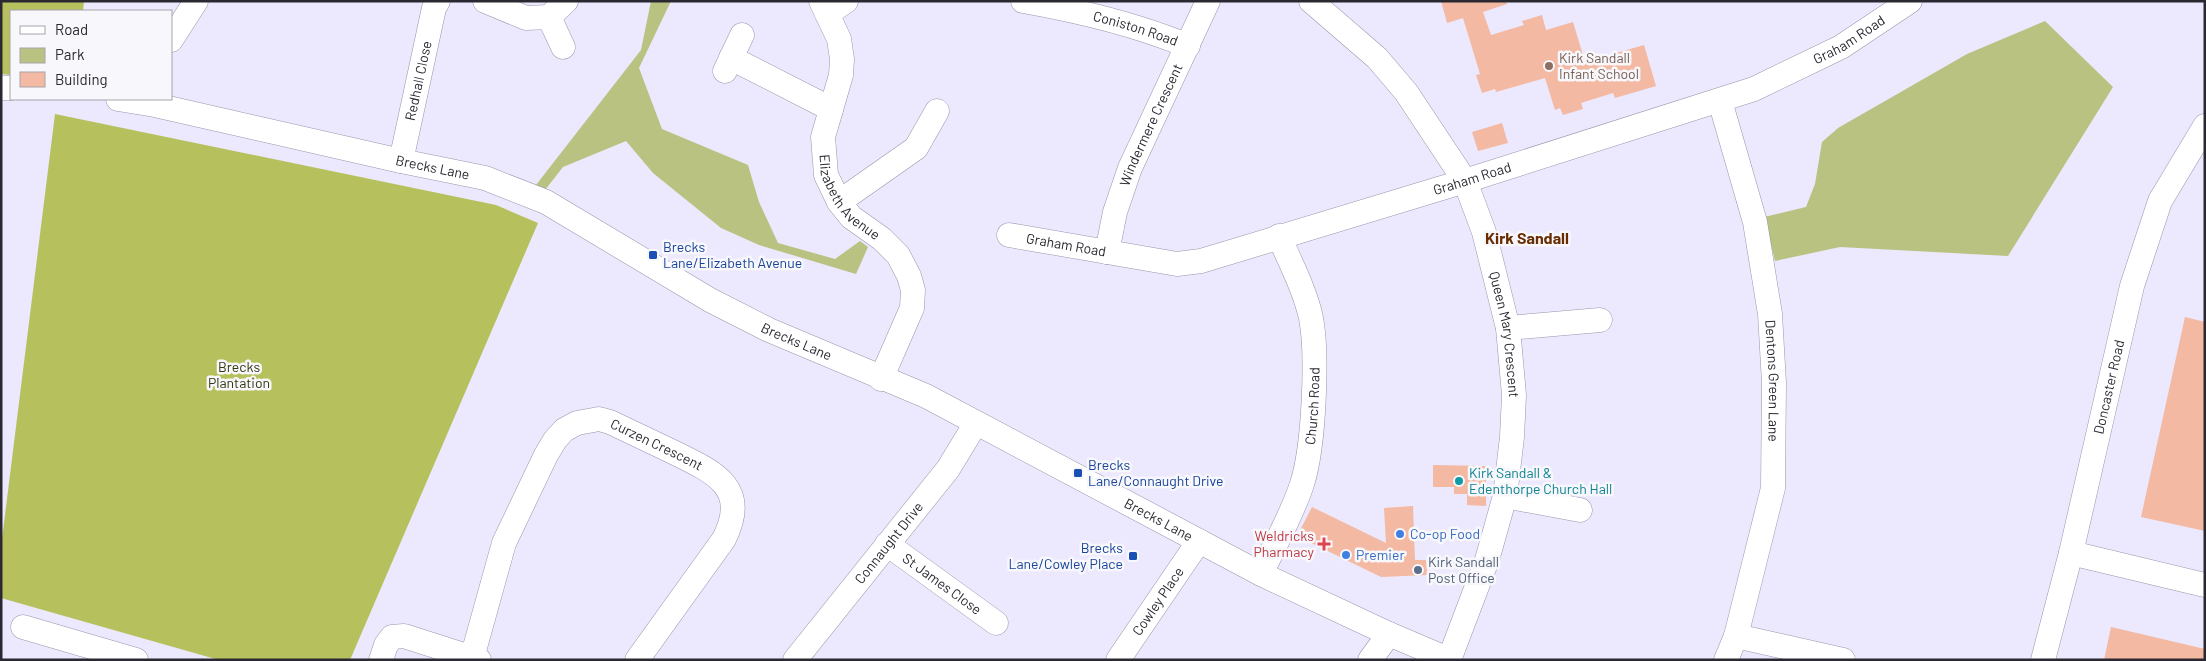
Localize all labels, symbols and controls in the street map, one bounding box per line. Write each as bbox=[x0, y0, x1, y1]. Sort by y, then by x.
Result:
street label: Coniston Road bbox=[1092, 7, 1181, 49]
legend bbox=[10, 10, 172, 100]
street label: Graham Road bbox=[1810, 11, 1888, 67]
text: Road bbox=[55, 20, 88, 38]
street label: Redhall Close bbox=[401, 39, 435, 122]
text: Park bbox=[55, 45, 85, 63]
place label: Kirk Sandall Infant School bbox=[1559, 49, 1639, 82]
marker: Kirk Sandall Infant School bbox=[1543, 60, 1555, 72]
street label: Windermere Crescent bbox=[1115, 61, 1186, 188]
text: Building bbox=[55, 70, 108, 88]
street label: Brecks Lane bbox=[394, 151, 471, 183]
street label: Elizabeth Avenue bbox=[816, 154, 884, 243]
street label: Graham Road bbox=[1431, 158, 1513, 198]
district label: Kirk Sandall bbox=[1485, 228, 1569, 247]
street label: Graham Road bbox=[1025, 229, 1108, 260]
place label: Brecks Lane/Elizabeth Avenue bbox=[663, 238, 802, 271]
marker: Brecks Lane/Elizabeth Avenue bbox=[647, 249, 659, 261]
street label: Queen Mary Crescent bbox=[1486, 270, 1523, 398]
street label: Brecks Lane bbox=[758, 318, 835, 363]
street label: Dentons Green Lane bbox=[1762, 319, 1783, 442]
street label: Doncaster Road bbox=[2089, 338, 2127, 436]
park label: Brecks Plantation bbox=[208, 358, 270, 391]
street label: Church Road bbox=[1301, 367, 1322, 446]
street label: Curzen Crescent bbox=[608, 415, 706, 474]
place label: Brecks Lane/Connaught Drive bbox=[1088, 456, 1223, 489]
place label: Kirk Sandall & Edenthorpe Church Hall bbox=[1469, 464, 1612, 497]
marker: Brecks Lane/Connaught Drive bbox=[1072, 467, 1084, 479]
marker: Kirk Sandall & Edenthorpe Church Hall bbox=[1453, 475, 1465, 487]
street label: Brecks Lane bbox=[1122, 494, 1196, 544]
street label: Connaught Drive bbox=[850, 498, 926, 587]
place label: Co-op Food bbox=[1410, 525, 1480, 542]
place label: Weldricks Pharmacy bbox=[1254, 527, 1315, 560]
marker: Co-op Food bbox=[1394, 528, 1406, 540]
marker: Weldricks Pharmacy bbox=[1318, 538, 1330, 550]
place label: Brecks Lane/Cowley Place bbox=[1008, 539, 1123, 572]
place label: Premier bbox=[1356, 546, 1404, 563]
street label: St James Close bbox=[900, 549, 985, 618]
marker: Premier bbox=[1340, 549, 1352, 561]
marker: Brecks Lane/Cowley Place bbox=[1127, 550, 1139, 562]
place label: Kirk Sandall Post Office bbox=[1428, 553, 1499, 586]
street label: Cowley Place bbox=[1128, 564, 1187, 639]
marker: Kirk Sandall Post Office bbox=[1412, 564, 1424, 576]

